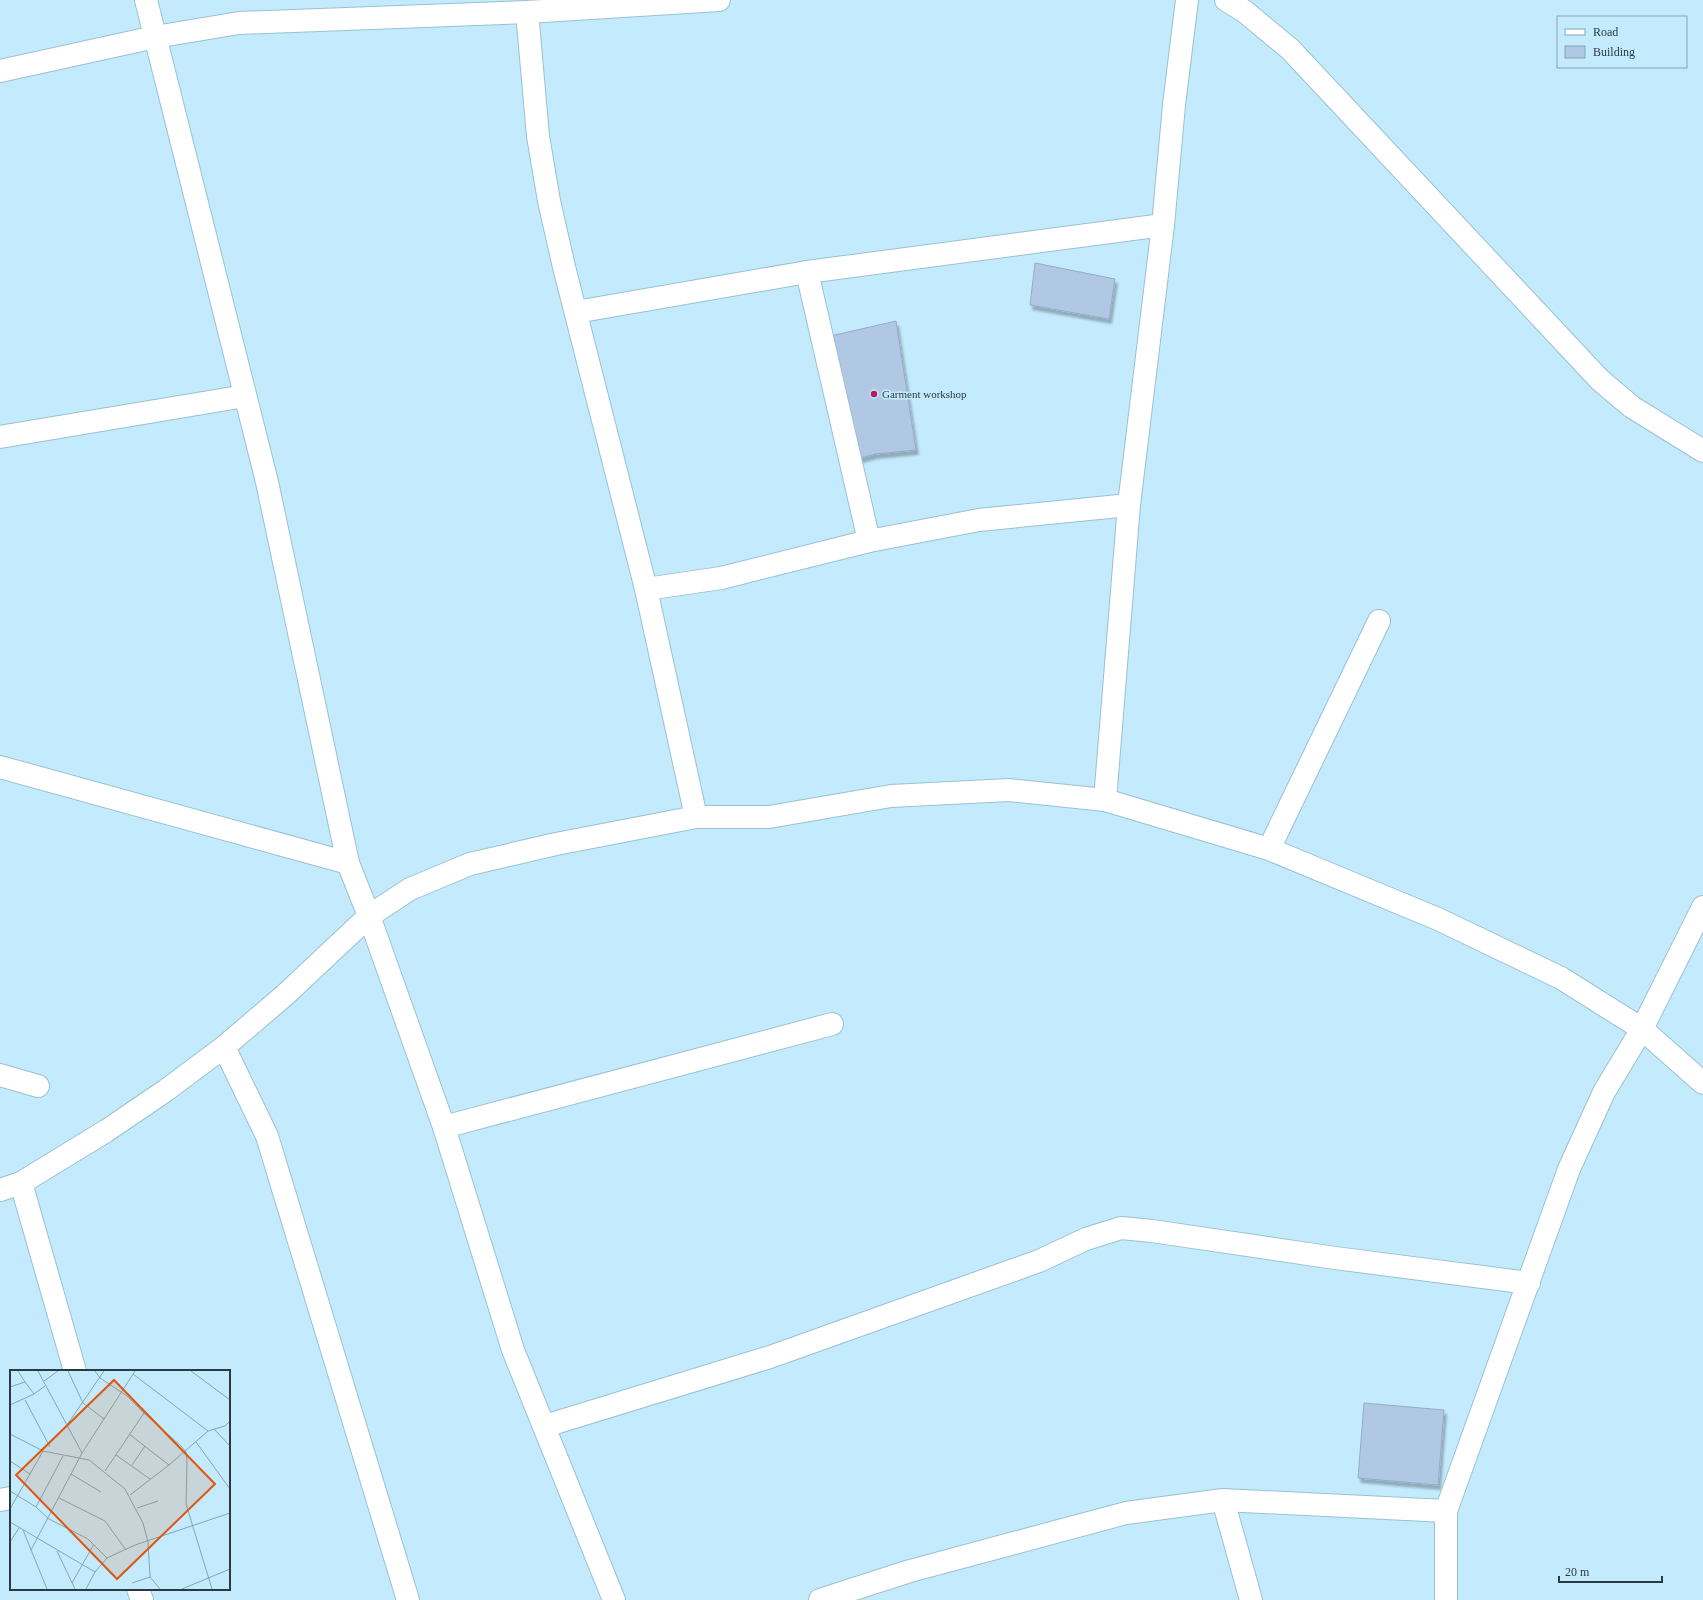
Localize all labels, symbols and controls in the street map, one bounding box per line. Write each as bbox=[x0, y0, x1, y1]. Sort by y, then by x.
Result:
legend bbox=[1557, 16, 1687, 68]
text: Road bbox=[1593, 25, 1618, 39]
text: Building bbox=[1593, 45, 1635, 59]
place label: Garment workshop bbox=[882, 388, 967, 400]
marker: Garment workshop bbox=[869, 389, 879, 399]
inset map bbox=[10, 1370, 230, 1590]
scale bar bbox=[1559, 1558, 1662, 1584]
text: 20 m bbox=[1565, 1565, 1590, 1579]

